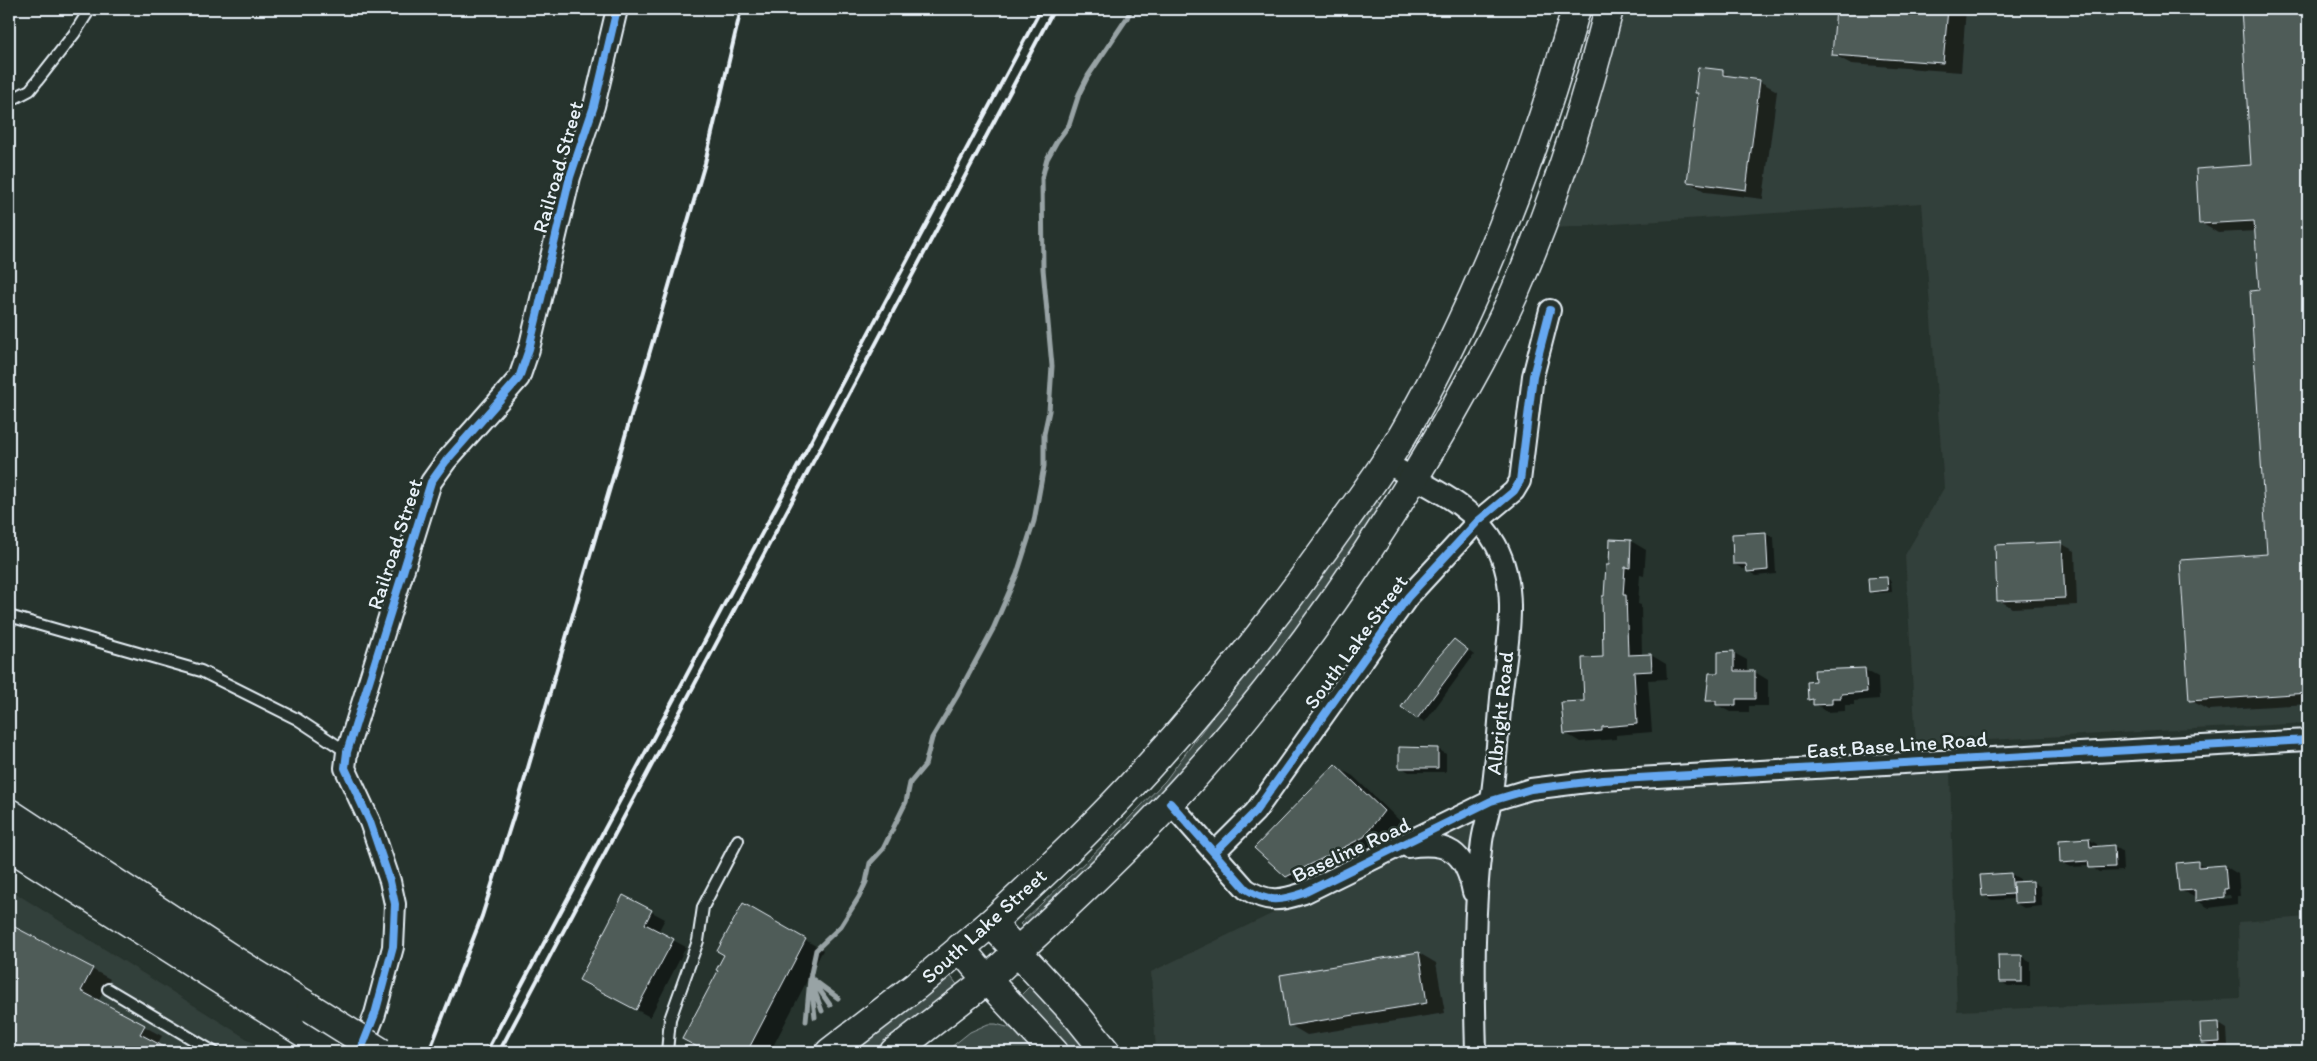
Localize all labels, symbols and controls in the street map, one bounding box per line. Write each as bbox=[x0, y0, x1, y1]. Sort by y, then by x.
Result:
street label: Railroad Street bbox=[527, 98, 588, 236]
street label: Railroad Street bbox=[362, 475, 427, 612]
street label: South Lake Street bbox=[1298, 570, 1413, 714]
street label: Albright Road bbox=[1481, 650, 1518, 776]
street label: East Base Line Road bbox=[1806, 726, 1988, 763]
street label: Baseline Road bbox=[1288, 811, 1414, 888]
street label: South Lake Street bbox=[916, 863, 1052, 988]

